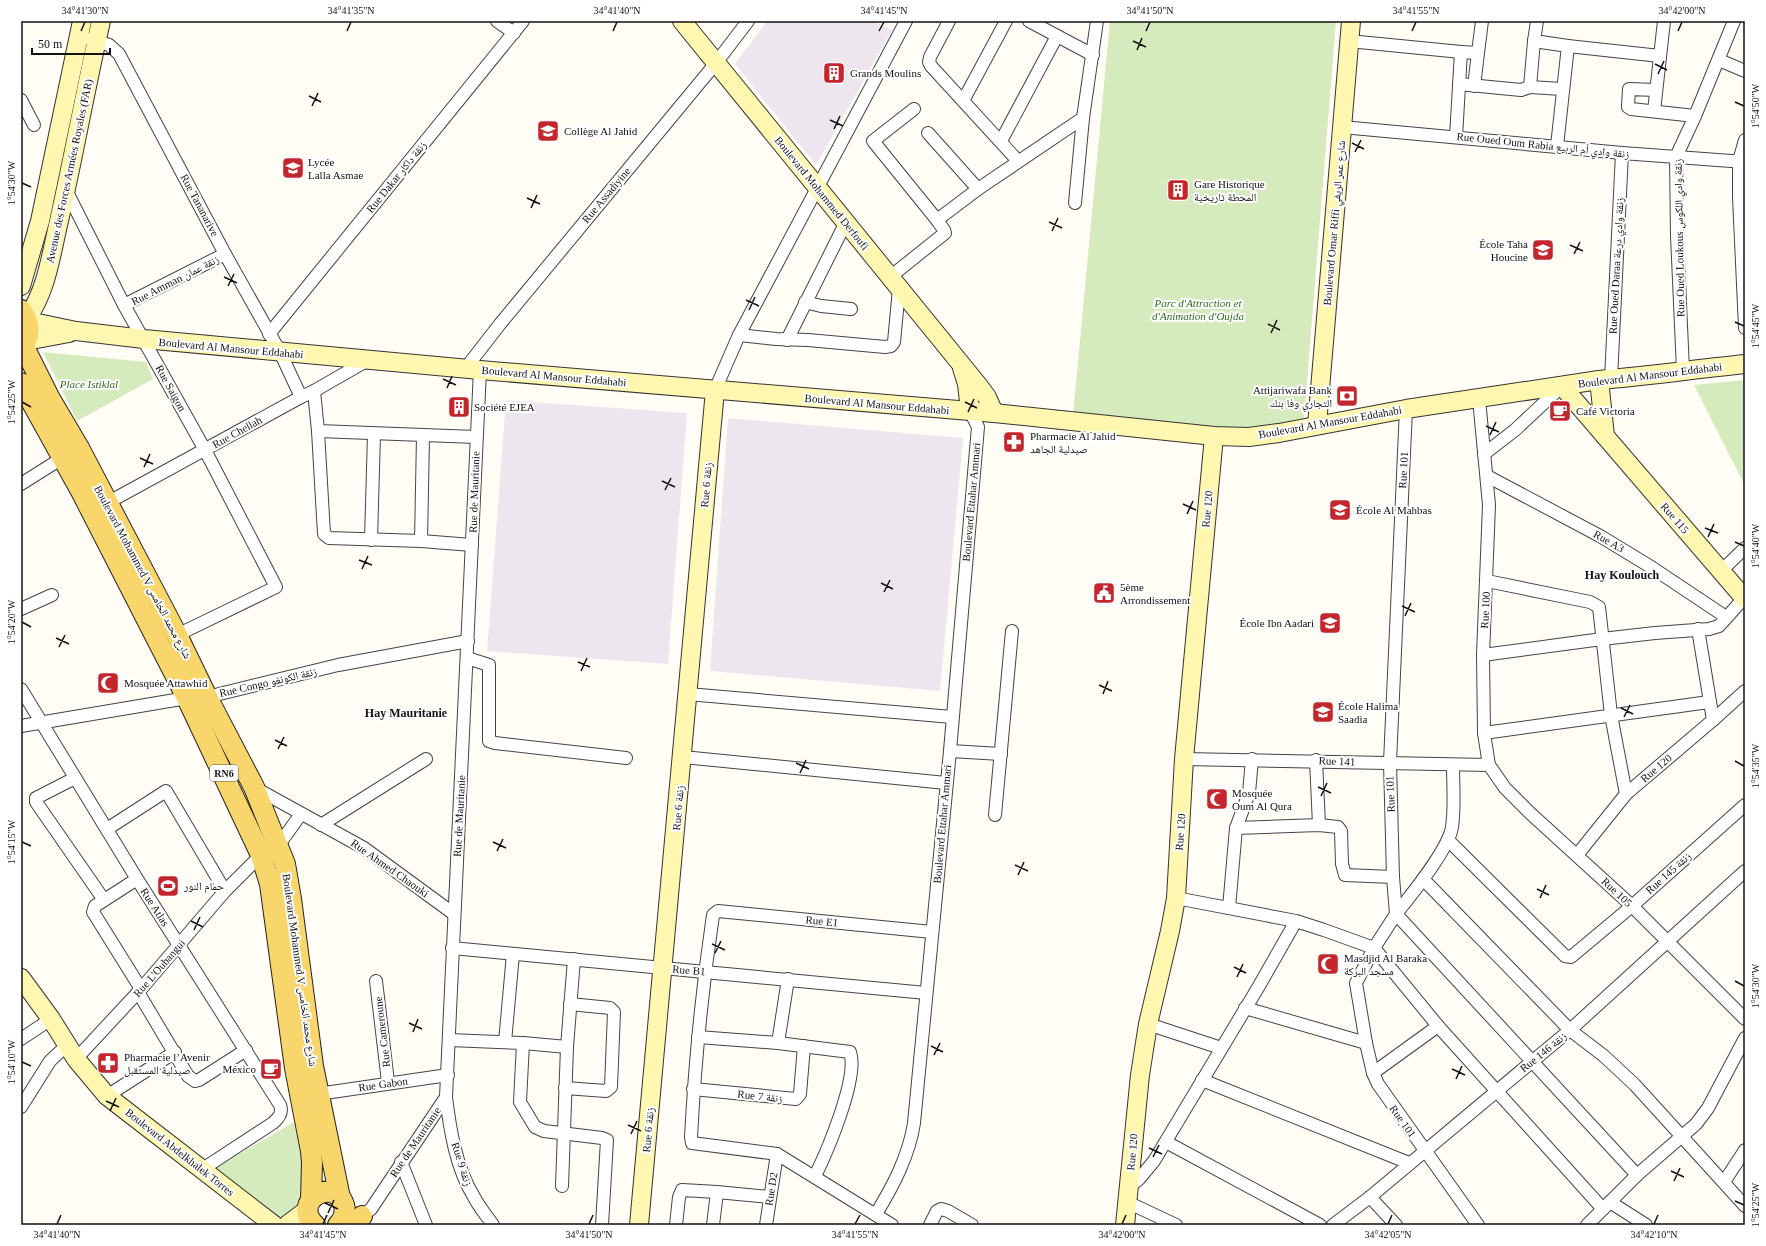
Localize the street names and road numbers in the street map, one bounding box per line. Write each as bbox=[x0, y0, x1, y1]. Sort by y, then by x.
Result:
street label: Avenue des Forces Armées Royales (FAR) bbox=[44, 77, 95, 264]
street label: Rue Oued Oum Rabia زنقة وادي أم الربيع bbox=[1456, 129, 1630, 163]
street label: Boulevard Mohammed Derfoufi bbox=[773, 134, 871, 252]
street label: Rue Dakar زنقة داكار bbox=[364, 139, 428, 215]
street label: Boulevard Omar Riffi شارع عمر الريفي bbox=[1321, 140, 1350, 306]
street label: Rue Oued Loukous زنقة وادي اللكوس bbox=[1672, 159, 1689, 317]
street label: Rue Assadiyine bbox=[579, 165, 633, 225]
street label: Rue Tananarive bbox=[179, 172, 222, 238]
street label: Rue Oued Daraa زنقة وادي درعة bbox=[1606, 198, 1628, 335]
street label: Rue Amman زنقة عمان bbox=[129, 253, 221, 308]
street label: Boulevard Al Mansour Eddahabi bbox=[158, 336, 304, 360]
street label: Boulevard Al Mansour Eddahabi bbox=[1577, 360, 1723, 390]
street label: Rue Saigon bbox=[153, 363, 189, 414]
street label: Boulevard Al Mansour Eddahabi bbox=[481, 364, 627, 388]
street label: Boulevard Al Mansour Eddahabi bbox=[804, 392, 950, 416]
street label: Boulevard Al Mansour Eddahabi bbox=[1257, 403, 1403, 441]
street label: Rue Chellah bbox=[210, 413, 264, 451]
street label: Boulevard Ettahar Ammari bbox=[960, 442, 982, 562]
street label: Rue de Mauritanie bbox=[467, 451, 481, 533]
street label: Rue 101 bbox=[1396, 451, 1410, 489]
street label: Rue 6 زنقة bbox=[698, 462, 714, 508]
street label: Boulevard Mohammed V شارع محمد الخامس bbox=[91, 483, 194, 661]
street label: Rue 120 bbox=[1199, 490, 1215, 528]
street label: Rue 115 bbox=[1658, 500, 1692, 536]
street label: Rue A3 bbox=[1592, 527, 1627, 555]
street label: Rue 100 bbox=[1478, 591, 1492, 629]
street label: Rue Congo زنقة الكونغو bbox=[218, 665, 318, 699]
street label: Rue 120 bbox=[1638, 751, 1674, 784]
street label: Rue 141 bbox=[1318, 754, 1356, 768]
street label: Boulevard Ettahar Ammari bbox=[931, 764, 953, 884]
road number: RN6 bbox=[210, 765, 238, 781]
street label: Rue de Mauritanie bbox=[451, 775, 467, 857]
street label: Rue 101 bbox=[1383, 775, 1397, 813]
street label: Rue 6 زنقة bbox=[670, 785, 686, 831]
street label: Rue 120 bbox=[1173, 813, 1187, 851]
street label: Rue Ahmed Chaouki bbox=[349, 837, 431, 899]
street label: Rue 145 زنقة bbox=[1643, 850, 1693, 896]
street label: Boulevard Mohammed V شارع محمد الخامس bbox=[280, 873, 319, 1067]
street label: Rue 105 bbox=[1599, 875, 1635, 909]
street label: Rue Atlas bbox=[138, 886, 172, 928]
street label: Rue E1 bbox=[805, 913, 839, 929]
street label: Rue L'Oubangui bbox=[131, 937, 187, 999]
street label: Rue B1 bbox=[672, 963, 706, 977]
street label: Rue Cameroune bbox=[372, 996, 392, 1068]
street label: Rue 146 زنقة bbox=[1517, 1030, 1569, 1074]
street label: Rue Gabon bbox=[358, 1075, 409, 1093]
street label: Rue 7 زنقة bbox=[737, 1088, 783, 1104]
street label: Rue 101 bbox=[1387, 1102, 1419, 1140]
street label: Rue de Mauritanie bbox=[387, 1105, 443, 1179]
street label: Boulevard Abdelkhalek Torres bbox=[123, 1106, 237, 1198]
street label: Rue 6 زنقة bbox=[640, 1107, 656, 1153]
street label: Rue 120 bbox=[1124, 1133, 1140, 1171]
street label: Rue 9 زنقة bbox=[449, 1141, 475, 1187]
street label: Rue D2 bbox=[762, 1171, 780, 1207]

